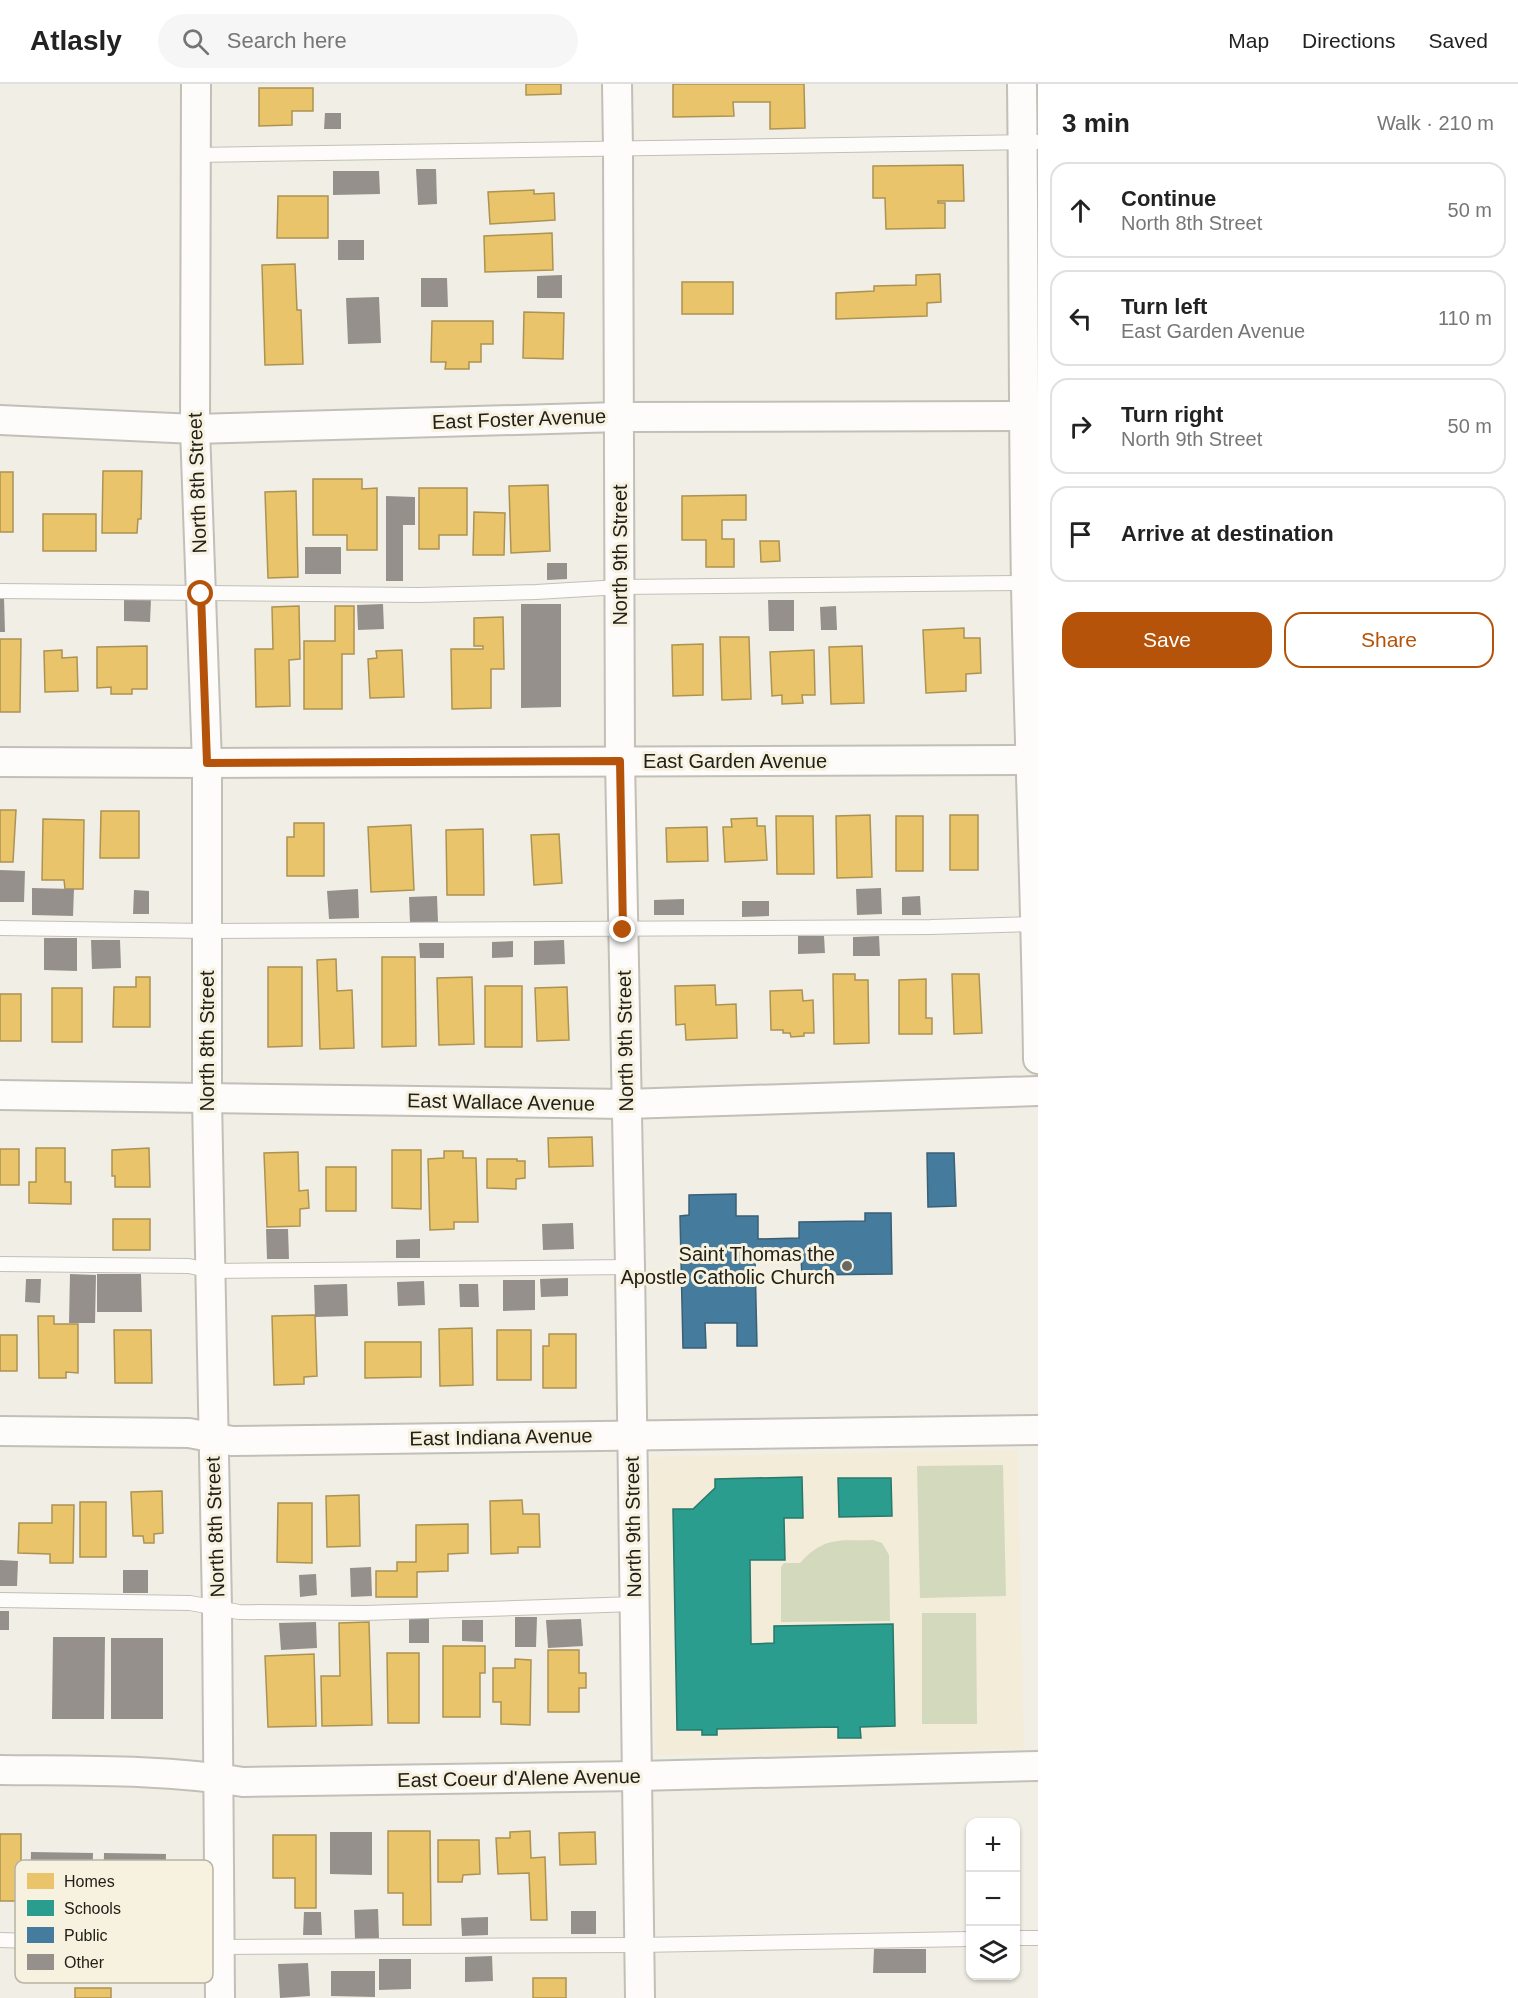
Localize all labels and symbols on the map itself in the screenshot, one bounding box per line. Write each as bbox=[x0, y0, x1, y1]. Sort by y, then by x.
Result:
street label: East Foster Avenue bbox=[432, 405, 606, 433]
street label: North 8th Street bbox=[184, 412, 210, 554]
street label: North 9th Street bbox=[609, 484, 631, 626]
route start bbox=[187, 580, 213, 606]
street label: East Garden Avenue bbox=[643, 750, 827, 772]
route end bbox=[609, 916, 635, 942]
street label: North 8th Street bbox=[196, 970, 218, 1112]
street label: North 9th Street bbox=[613, 970, 637, 1112]
street label: East Wallace Avenue bbox=[407, 1089, 595, 1115]
place label: Saint Thomas the Apostle Catholic Church bbox=[620, 1243, 835, 1288]
marker: Saint Thomas the Apostle Catholic Church bbox=[840, 1259, 854, 1273]
street label: East Indiana Avenue bbox=[409, 1424, 593, 1450]
street label: North 8th Street bbox=[202, 1456, 228, 1598]
street label: North 9th Street bbox=[621, 1456, 645, 1598]
street label: East Coeur d'Alene Avenue bbox=[397, 1765, 641, 1791]
legend bbox=[15, 1860, 213, 1983]
text: Homes bbox=[64, 1873, 115, 1890]
text: Schools bbox=[64, 1900, 121, 1917]
text: Public bbox=[64, 1927, 108, 1944]
text: Other bbox=[64, 1954, 105, 1971]

